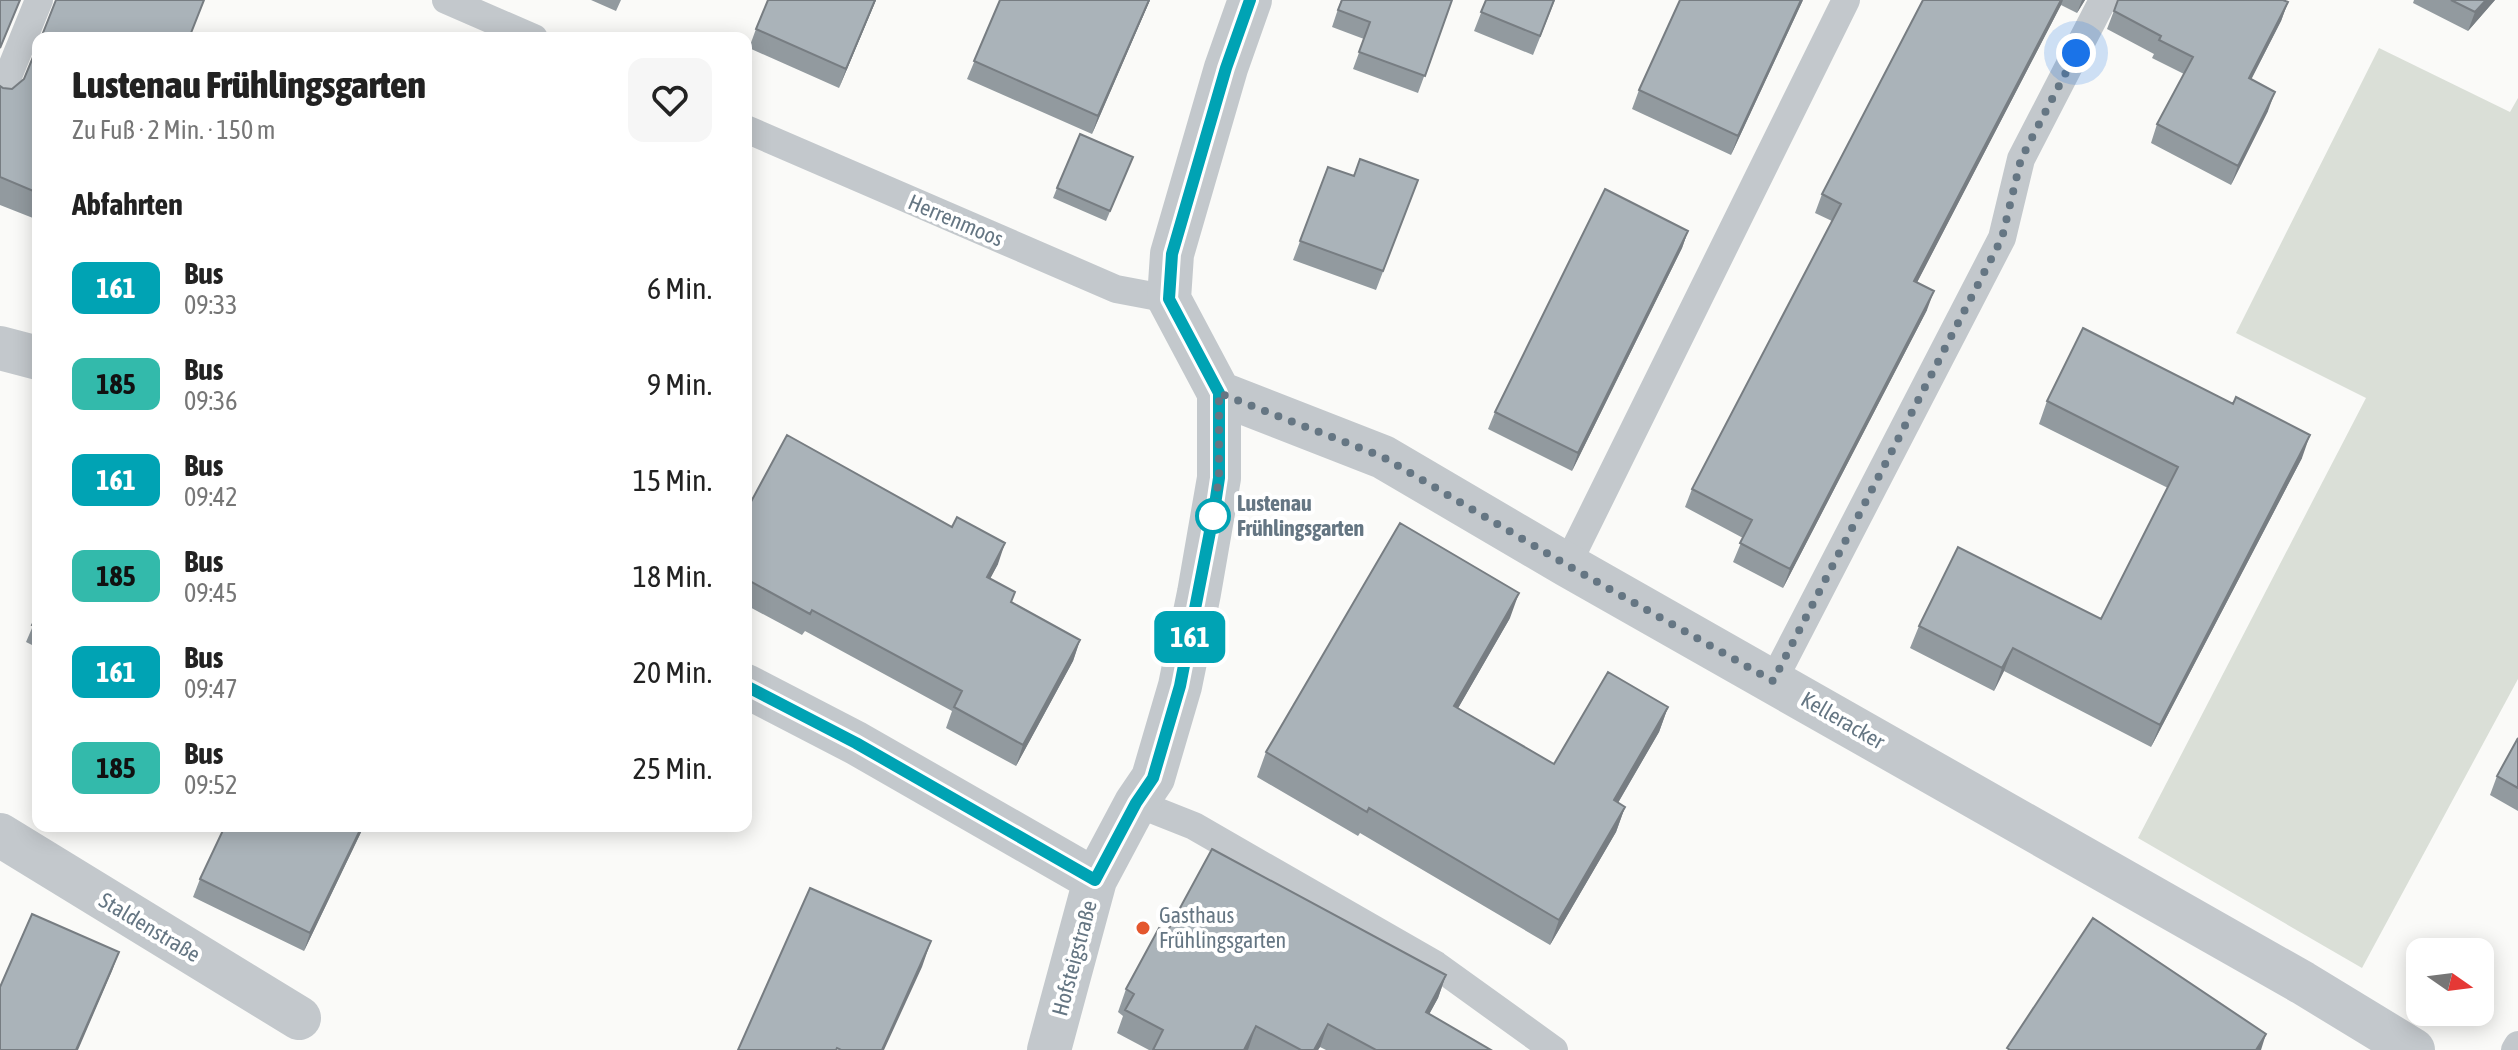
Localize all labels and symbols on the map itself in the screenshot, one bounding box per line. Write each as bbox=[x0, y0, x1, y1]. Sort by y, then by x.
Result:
your location bbox=[2056, 33, 2096, 73]
street label: Herrenmoos bbox=[905, 188, 1008, 252]
place label: Lustenau Frühlingsgarten bbox=[1237, 490, 1364, 541]
marker: Lustenau Frühlingsgarten bbox=[1196, 499, 1230, 533]
line badge: 161 bbox=[1144, 611, 1236, 663]
street label: Kelleracker bbox=[1797, 686, 1890, 754]
street label: Staldenstraße bbox=[95, 887, 205, 967]
street label: Hofsteigstraße bbox=[1046, 897, 1102, 1018]
place label: Gasthaus Frühlingsgarten bbox=[1159, 902, 1286, 953]
marker: Gasthaus Frühlingsgarten bbox=[1134, 919, 1152, 937]
north arrow bbox=[2406, 938, 2494, 1026]

